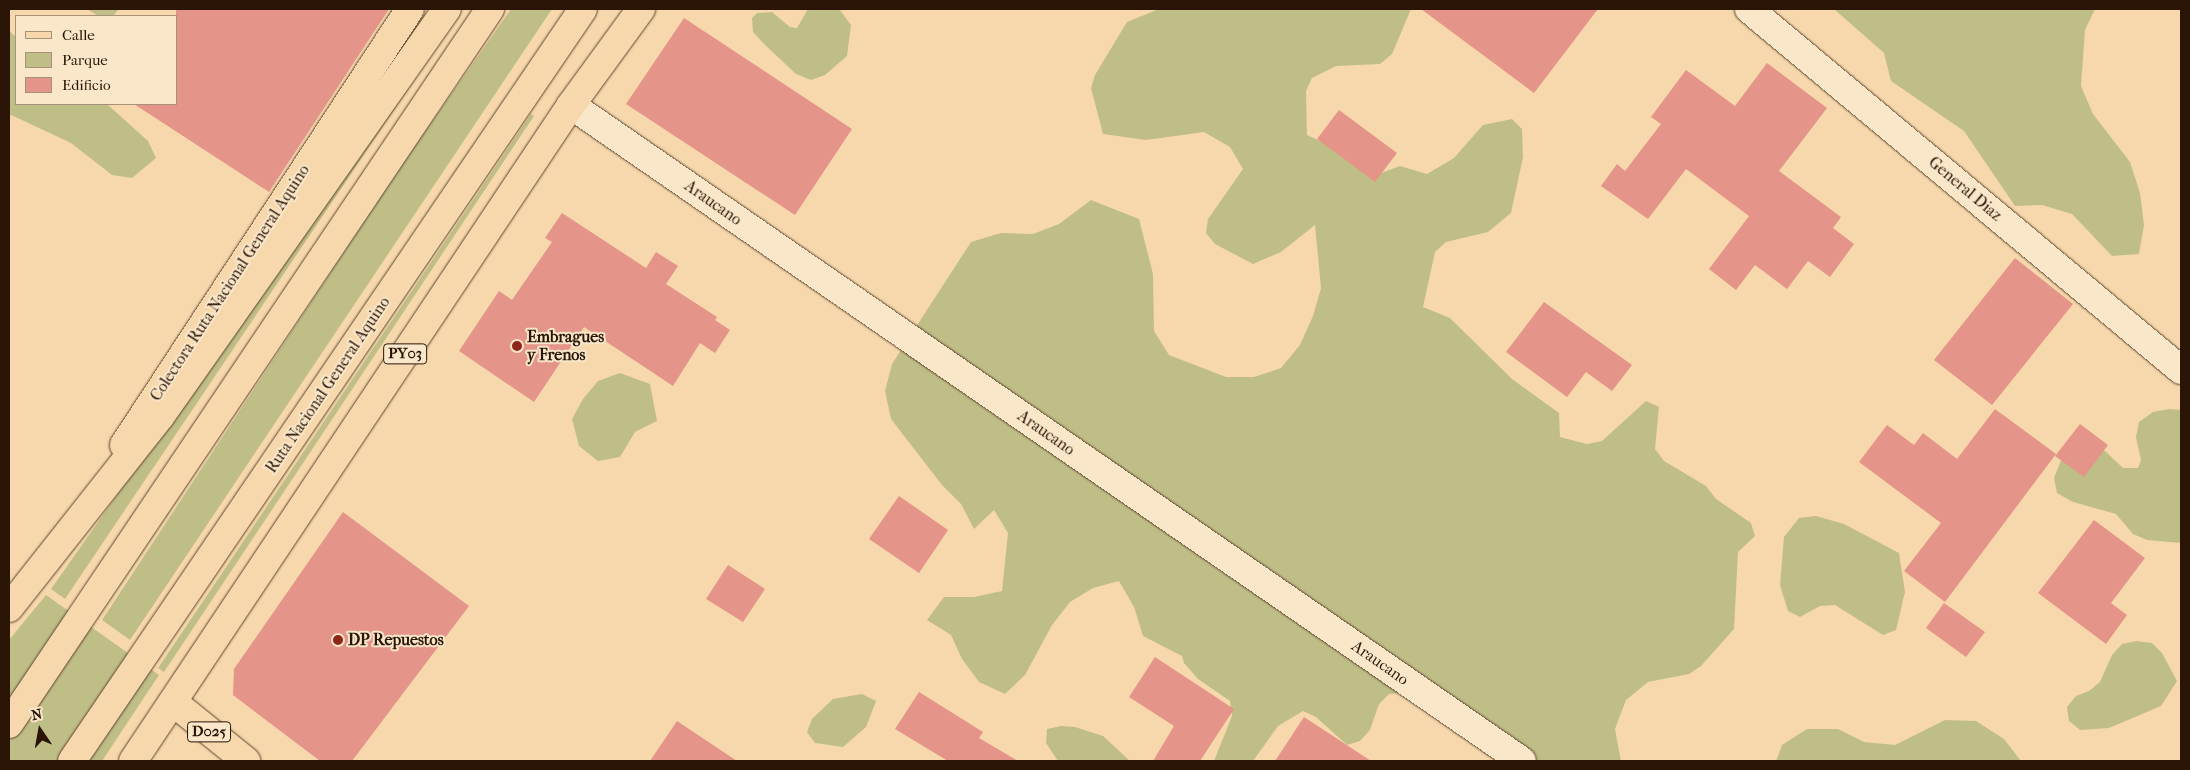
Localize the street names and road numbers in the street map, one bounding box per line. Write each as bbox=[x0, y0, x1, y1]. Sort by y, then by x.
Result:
street label: General Diaz bbox=[1924, 153, 2006, 225]
street label: Colectora Ruta Nacional General Aquino bbox=[146, 161, 314, 405]
street label: Araucano bbox=[681, 176, 745, 230]
street label: Ruta Nacional General Aquino bbox=[262, 293, 394, 477]
road number: PY03 bbox=[382, 342, 428, 366]
street label: Araucano bbox=[1014, 406, 1078, 460]
street label: Araucano bbox=[1348, 636, 1412, 690]
road number: D025 bbox=[186, 720, 232, 744]

